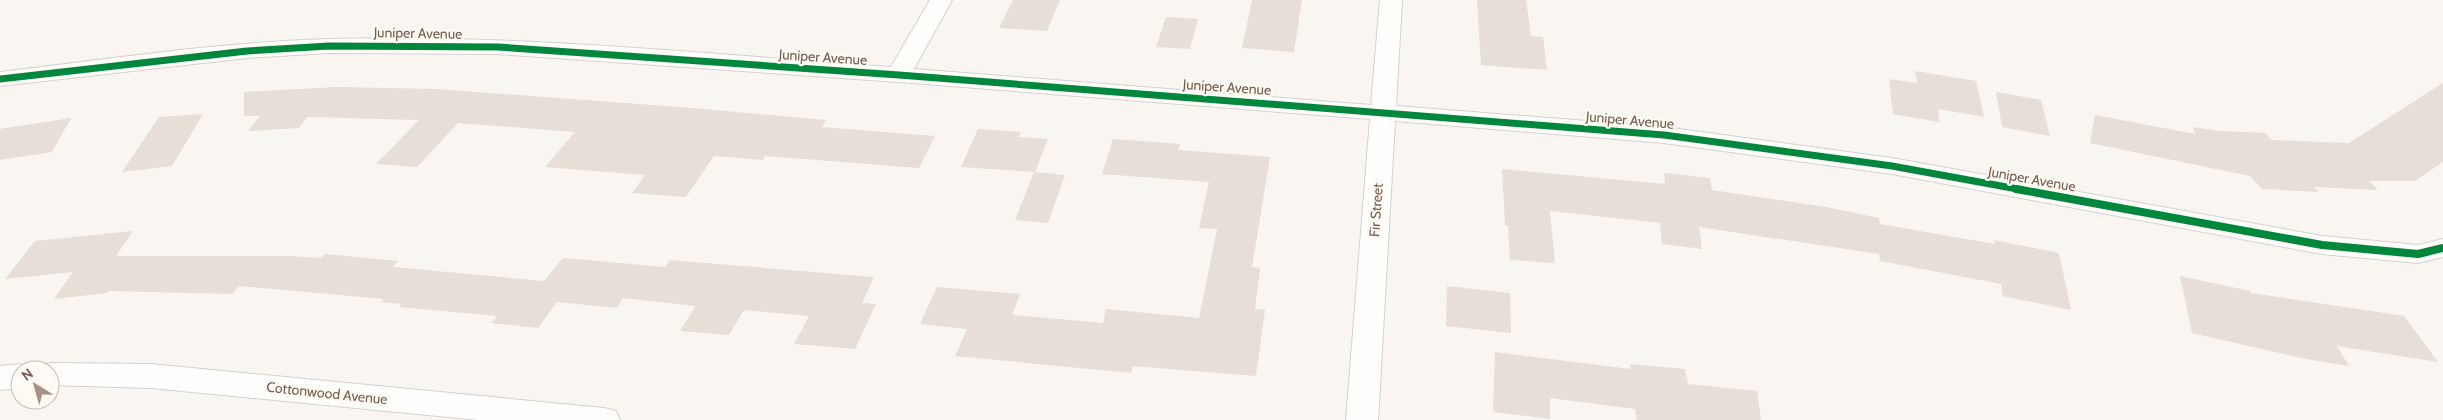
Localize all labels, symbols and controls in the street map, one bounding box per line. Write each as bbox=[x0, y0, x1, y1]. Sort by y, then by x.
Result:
street label: Juniper Avenue bbox=[373, 23, 462, 43]
street label: Juniper Avenue bbox=[777, 45, 868, 69]
street label: Juniper Avenue bbox=[1181, 75, 1272, 99]
street label: Juniper Avenue bbox=[1584, 107, 1675, 133]
street label: Juniper Avenue bbox=[1986, 162, 2077, 196]
street label: Fir Street bbox=[1365, 182, 1387, 237]
north arrow bbox=[10, 360, 60, 410]
text: N bbox=[18, 364, 37, 385]
street label: Cottonwood Avenue bbox=[266, 378, 388, 408]

